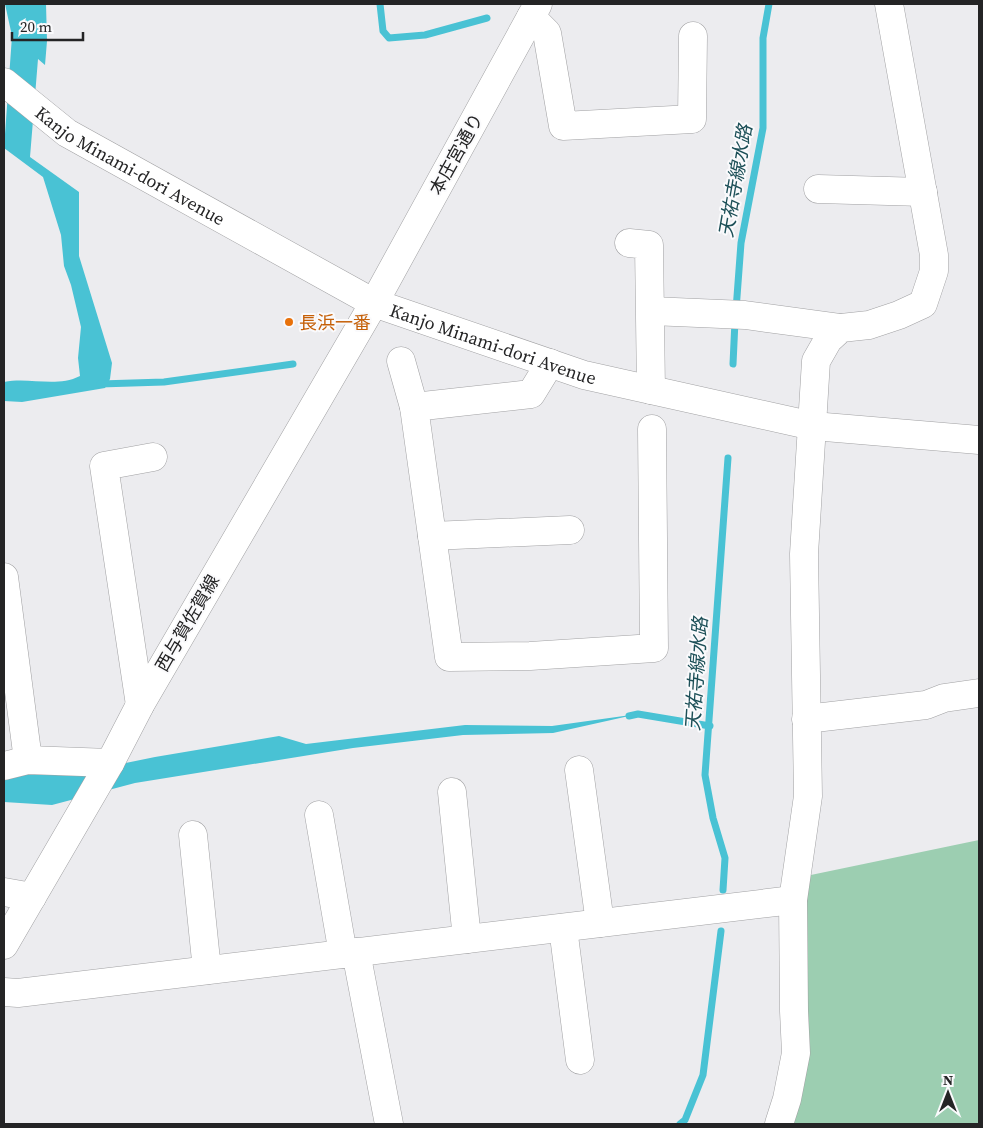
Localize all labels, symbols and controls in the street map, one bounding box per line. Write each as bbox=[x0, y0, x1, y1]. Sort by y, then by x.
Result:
scale bar bbox=[12, 10, 84, 42]
text: 20 m bbox=[20, 16, 52, 37]
street label: Kanjo Minami-dori Avenue bbox=[30, 100, 230, 231]
street label: 本庄宮通り bbox=[423, 109, 489, 199]
water label: 天祐寺線水路 bbox=[712, 121, 758, 239]
street label: Kanjo Minami-dori Avenue bbox=[387, 297, 599, 390]
place label: 長浜一番 bbox=[299, 310, 371, 335]
marker: 長浜一番 bbox=[283, 316, 295, 328]
street label: 西与賀佐賀線 bbox=[149, 570, 225, 676]
water label: 天祐寺線水路 bbox=[679, 614, 713, 732]
north arrow bbox=[923, 1068, 973, 1118]
text: N bbox=[943, 1070, 953, 1090]

